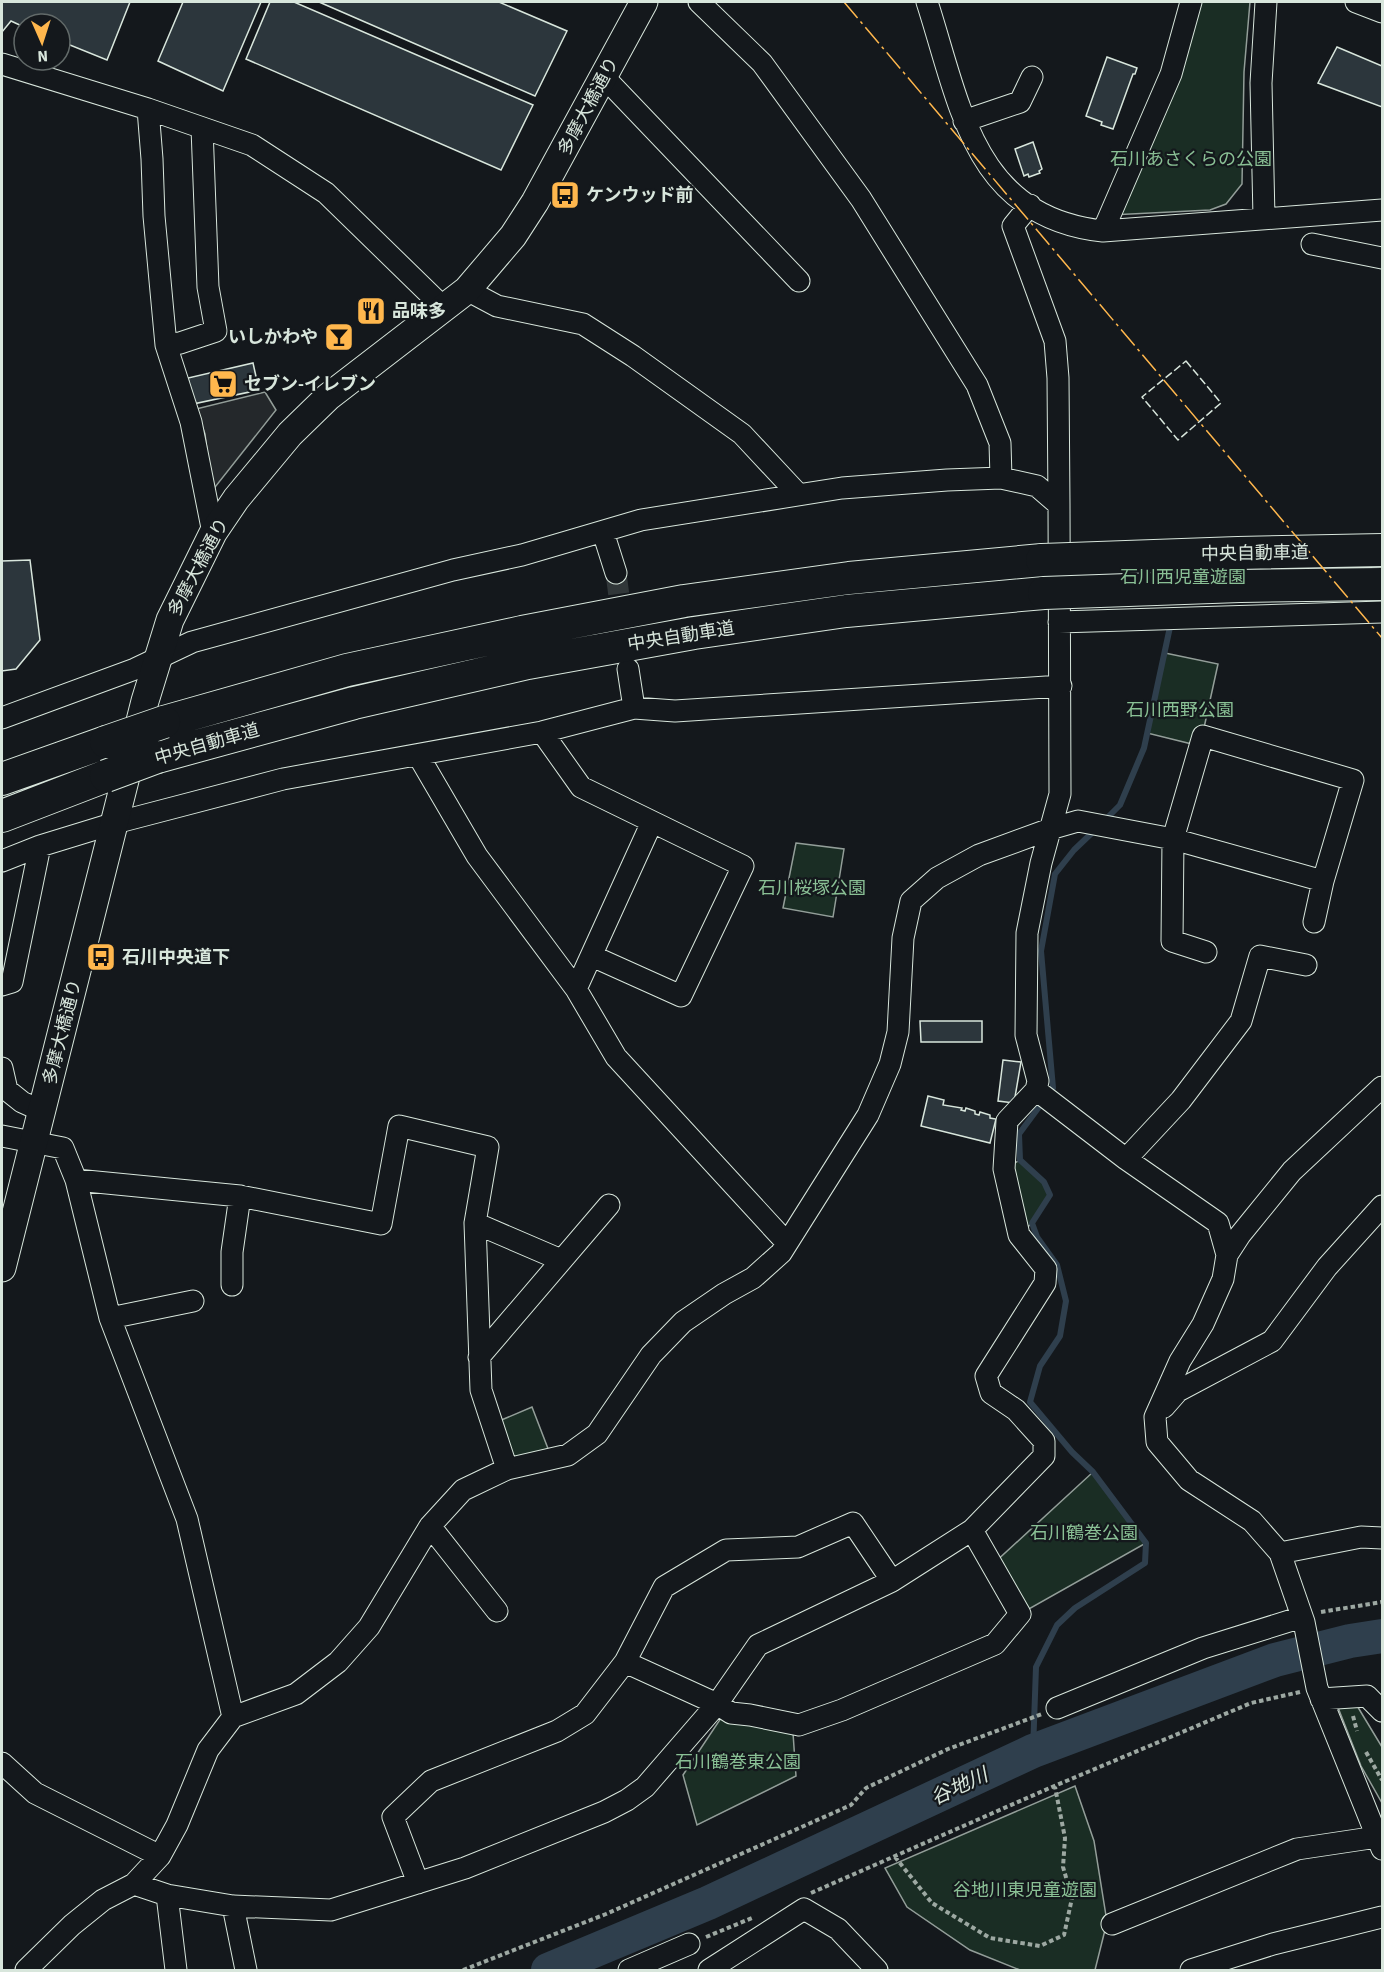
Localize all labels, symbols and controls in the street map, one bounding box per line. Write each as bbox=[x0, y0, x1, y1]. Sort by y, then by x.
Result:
north arrow bbox=[12, 12, 72, 72]
text: N bbox=[37, 45, 49, 67]
street label: 多摩大橋通り bbox=[552, 53, 625, 160]
park label: 石川あさくらの公園 bbox=[1110, 147, 1272, 172]
bus stop icon: ケンウッド前 bbox=[549, 179, 581, 211]
place label: ケンウッド前 bbox=[586, 183, 693, 208]
restaurant icon: 品味多 bbox=[355, 295, 387, 327]
place label: 品味多 bbox=[392, 299, 446, 324]
bar icon: いしかわや bbox=[323, 321, 355, 353]
place label: いしかわや bbox=[228, 325, 318, 350]
supermarket icon: セブン-イレブン bbox=[207, 368, 239, 400]
place label: セブン-イレブン bbox=[244, 372, 376, 397]
street label: 多摩大橋通り bbox=[162, 514, 235, 621]
street label: 中央自動車道 bbox=[1201, 540, 1309, 567]
park label: 石川西児童遊園 bbox=[1120, 565, 1246, 590]
street label: 中央自動車道 bbox=[626, 616, 736, 657]
park label: 石川西野公園 bbox=[1126, 698, 1234, 723]
street label: 中央自動車道 bbox=[152, 718, 262, 771]
park label: 石川桜塚公園 bbox=[758, 876, 866, 901]
bus stop icon: 石川中央道下 bbox=[85, 941, 117, 973]
place label: 石川中央道下 bbox=[122, 945, 230, 970]
street label: 多摩大橋通り bbox=[37, 977, 88, 1088]
park label: 石川鶴巻公園 bbox=[1030, 1521, 1138, 1546]
park label: 石川鶴巻東公園 bbox=[675, 1750, 801, 1775]
water label: 谷地川 bbox=[926, 1761, 994, 1812]
park label: 谷地川東児童遊園 bbox=[953, 1878, 1097, 1903]

